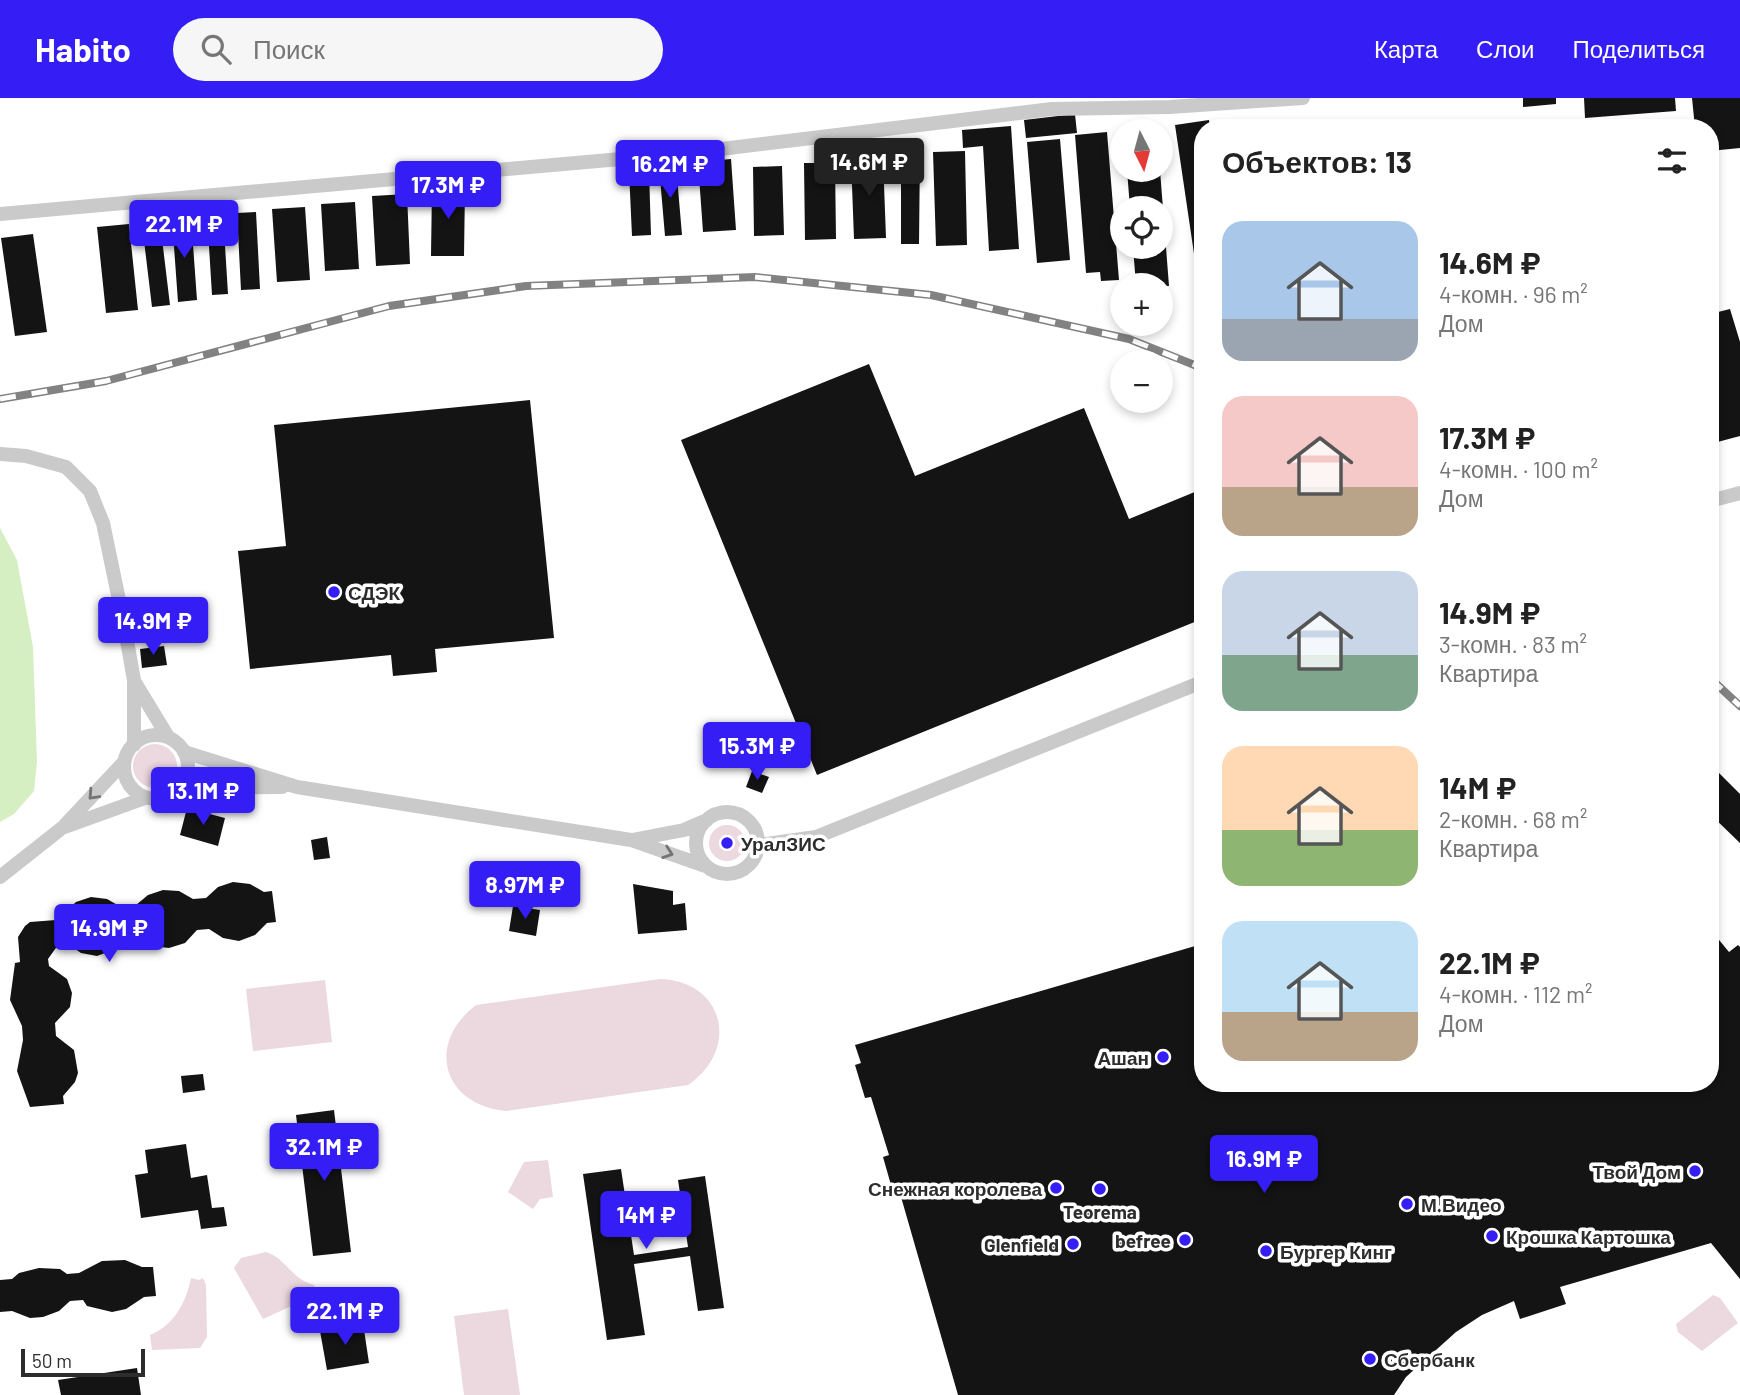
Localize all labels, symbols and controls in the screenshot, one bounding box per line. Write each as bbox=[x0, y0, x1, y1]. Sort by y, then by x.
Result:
search box bbox=[173, 18, 663, 81]
text: Habito bbox=[35, 29, 131, 69]
icon: search bbox=[197, 30, 235, 68]
text: Поиск bbox=[253, 33, 325, 64]
text: Карта bbox=[1374, 34, 1438, 63]
text: Слои bbox=[1476, 34, 1534, 63]
text: Поделиться bbox=[1572, 34, 1705, 63]
north arrow bbox=[1110, 119, 1172, 182]
map controls bbox=[1110, 119, 1173, 413]
pin: 14.6M ₽ bbox=[804, 139, 934, 198]
pin: 16.2M ₽ bbox=[605, 140, 735, 200]
icon: filters bbox=[1653, 142, 1691, 180]
text: Объектов: 13 bbox=[1222, 143, 1412, 179]
text: 14.6M ₽ bbox=[830, 147, 908, 175]
text: 16.2M ₽ bbox=[632, 149, 708, 177]
pin: 17.3M ₽ bbox=[383, 162, 513, 221]
text: 17.3M ₽ bbox=[411, 170, 485, 198]
button: locate bbox=[1110, 196, 1173, 259]
pin: 22.1M ₽ bbox=[119, 200, 249, 260]
text: 22.1M ₽ bbox=[145, 209, 223, 237]
text: 14.6M ₽ bbox=[1439, 244, 1540, 280]
icon: home bbox=[1278, 249, 1362, 333]
button: + bbox=[1110, 273, 1173, 336]
text: 4-комн. · 96 m² bbox=[1439, 280, 1588, 308]
text: Дом bbox=[1439, 309, 1483, 337]
button: − bbox=[1110, 350, 1173, 413]
text: 17.3M ₽ bbox=[1439, 419, 1535, 455]
icon: home bbox=[1278, 424, 1362, 508]
text: 4-комн. · 100 m² bbox=[1439, 455, 1598, 483]
text: Дом bbox=[1439, 484, 1483, 512]
place label: СДЭК bbox=[348, 581, 401, 604]
marker: СДЭК bbox=[326, 584, 342, 600]
text: 14.9M ₽ bbox=[1439, 594, 1540, 630]
pin: 14.9M ₽ bbox=[88, 598, 218, 657]
icon: home bbox=[1278, 599, 1362, 683]
text: 14.9M ₽ bbox=[114, 606, 192, 634]
text: 3-комн. · 83 m² bbox=[1439, 630, 1587, 658]
text: Квартира bbox=[1439, 659, 1538, 687]
pin: 15.3M ₽ bbox=[692, 722, 822, 782]
text: 15.3M ₽ bbox=[719, 731, 795, 759]
pin: 13.1M ₽ bbox=[138, 768, 268, 827]
text: 14M ₽ bbox=[1439, 769, 1516, 805]
icon: home bbox=[1278, 774, 1362, 858]
text: 13.1M ₽ bbox=[167, 776, 239, 804]
one-way arrow bbox=[89, 787, 102, 800]
text: 2-комн. · 68 m² bbox=[1439, 805, 1587, 833]
place label: УралЗИС bbox=[741, 832, 826, 855]
text: Квартира bbox=[1439, 834, 1538, 862]
marker: УралЗИС bbox=[719, 835, 735, 851]
one-way arrow bbox=[661, 845, 673, 859]
pin: 8.97M ₽ bbox=[460, 862, 590, 921]
text: 8.97M ₽ bbox=[485, 870, 565, 898]
pin: 14.9M ₽ bbox=[44, 904, 174, 964]
text: 14.9M ₽ bbox=[70, 913, 148, 941]
text: 22.1M ₽ bbox=[1439, 944, 1540, 980]
icon: home bbox=[1278, 949, 1362, 1033]
text: 4-комн. · 112 m² bbox=[1439, 980, 1592, 1008]
text: Дом bbox=[1439, 1009, 1483, 1037]
place label: Ашан bbox=[1097, 1046, 1149, 1069]
marker: Ашан bbox=[1155, 1049, 1171, 1065]
pin: 32.1M ₽ bbox=[259, 1124, 389, 1183]
text: 32.1M ₽ bbox=[286, 1132, 362, 1160]
pin: 16.9M ₽ bbox=[1199, 1136, 1329, 1195]
text: 16.9M ₽ bbox=[1226, 1144, 1302, 1172]
place label: Твой Дом bbox=[1592, 1160, 1681, 1183]
marker: Твой Дом bbox=[1687, 1163, 1703, 1179]
place label: Снежная королева bbox=[868, 1177, 1042, 1200]
marker: Снежная королева bbox=[1048, 1180, 1064, 1196]
marker: Teorema bbox=[1092, 1181, 1108, 1197]
pin: 14M ₽ bbox=[597, 1192, 695, 1251]
place label: М.Видео bbox=[1421, 1193, 1502, 1216]
marker: М.Видео bbox=[1399, 1196, 1415, 1212]
text: 14M ₽ bbox=[616, 1200, 676, 1228]
place label: Teorema bbox=[1063, 1200, 1137, 1223]
place label: Крошка Картошка bbox=[1506, 1225, 1671, 1248]
marker: Крошка Картошка bbox=[1484, 1228, 1500, 1244]
place label: befree bbox=[1115, 1229, 1171, 1252]
marker: befree bbox=[1177, 1232, 1193, 1248]
place label: Glenfield bbox=[984, 1233, 1059, 1256]
marker: Glenfield bbox=[1065, 1236, 1081, 1252]
place label: Бургер Кинг bbox=[1280, 1240, 1392, 1263]
marker: Бургер Кинг bbox=[1258, 1243, 1274, 1259]
pin: 22.1M ₽ bbox=[280, 1288, 410, 1347]
text: 22.1M ₽ bbox=[306, 1296, 384, 1324]
scale bar bbox=[21, 1346, 145, 1378]
place label: Сбербанк bbox=[1384, 1348, 1475, 1371]
text: 50 m bbox=[32, 1349, 72, 1372]
marker: Сбербанк bbox=[1362, 1351, 1378, 1367]

